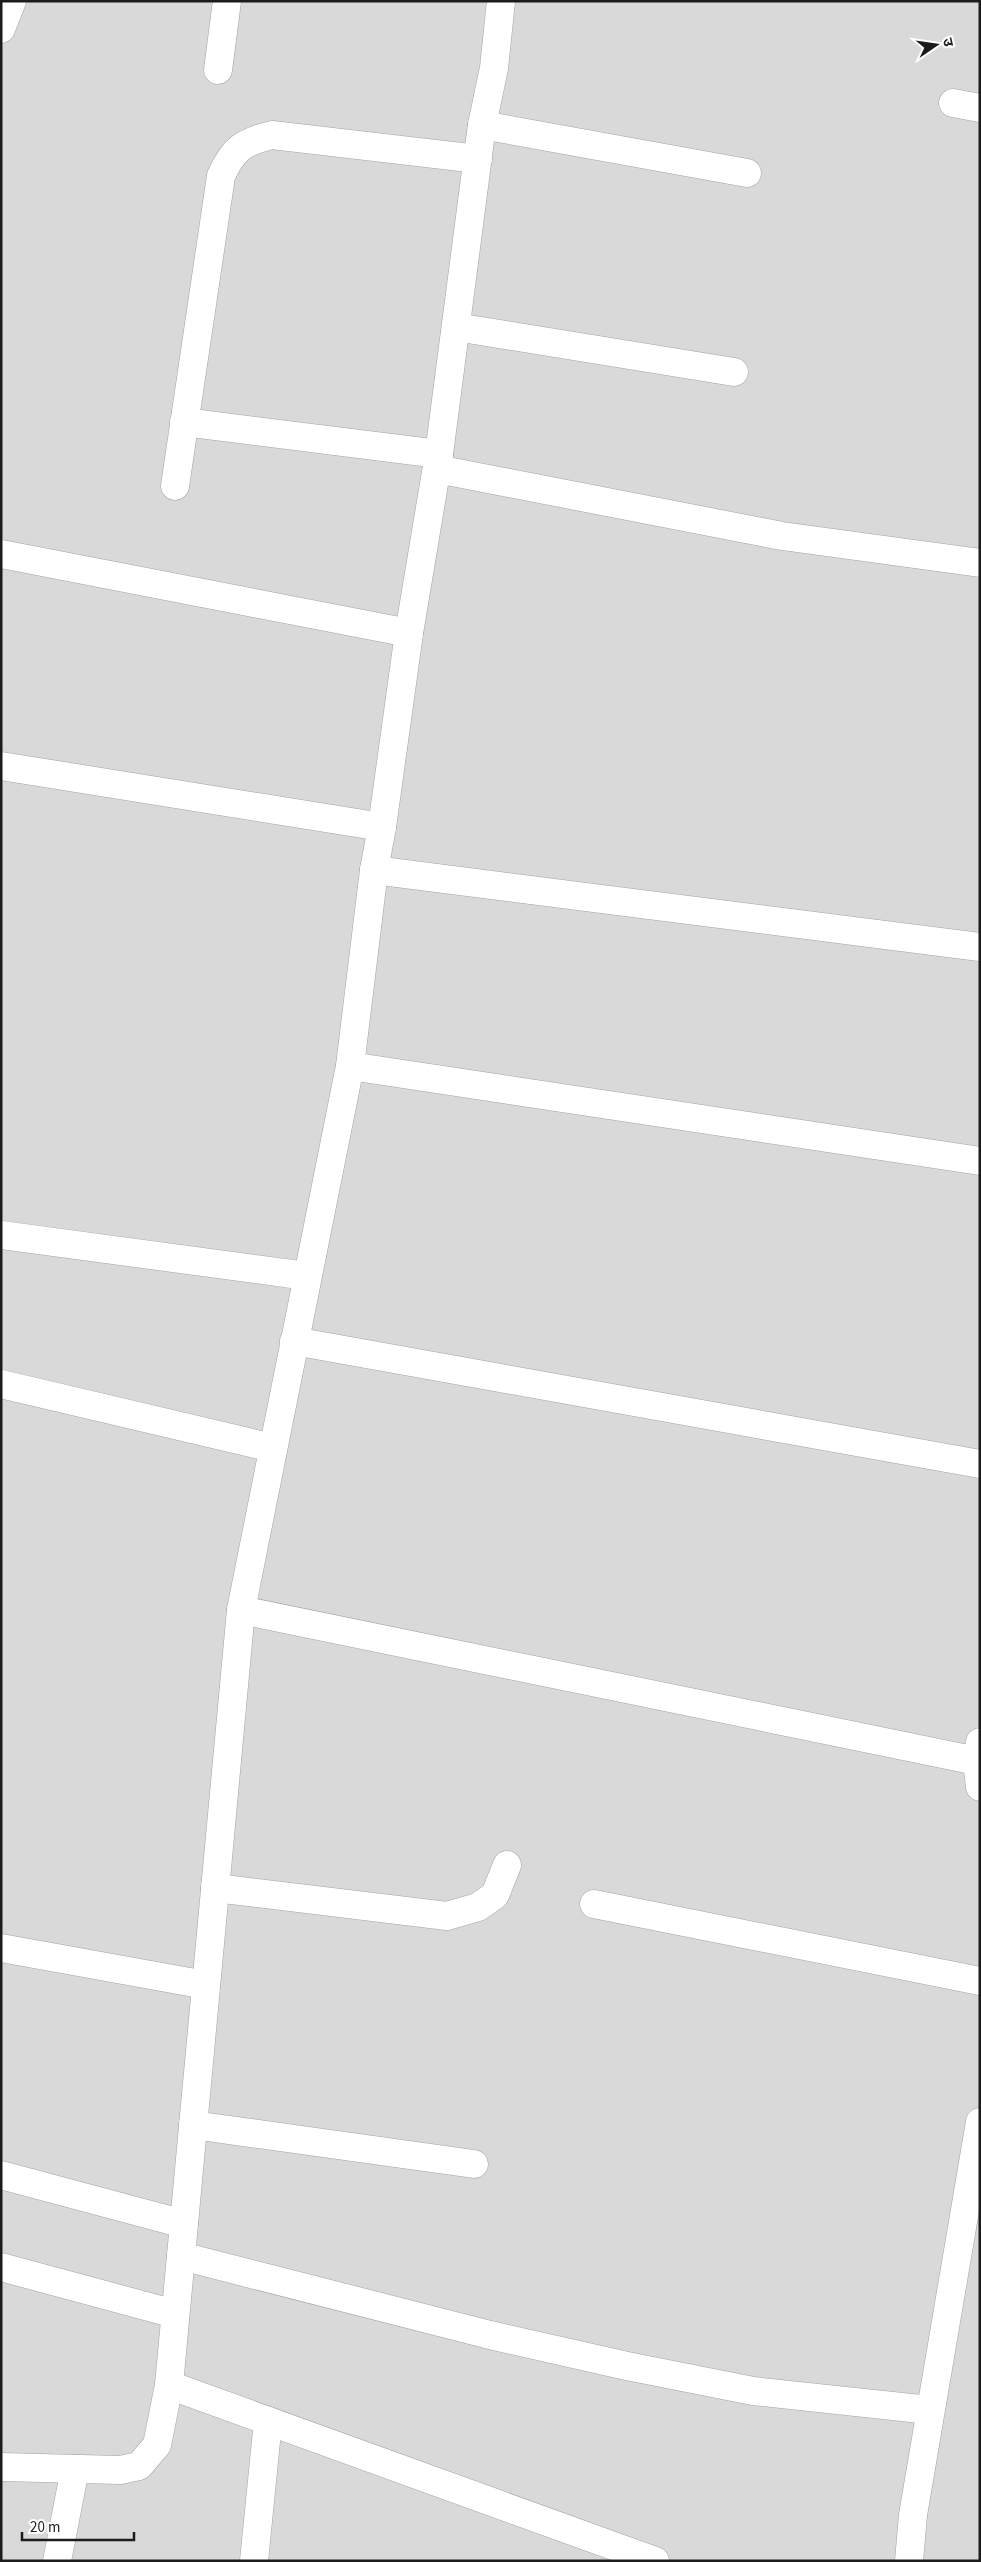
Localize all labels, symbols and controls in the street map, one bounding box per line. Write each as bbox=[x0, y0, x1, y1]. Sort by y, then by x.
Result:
north arrow bbox=[911, 20, 961, 70]
text: उ bbox=[937, 36, 959, 49]
scale bar bbox=[22, 2510, 135, 2542]
text: 20 m bbox=[30, 2517, 60, 2538]

